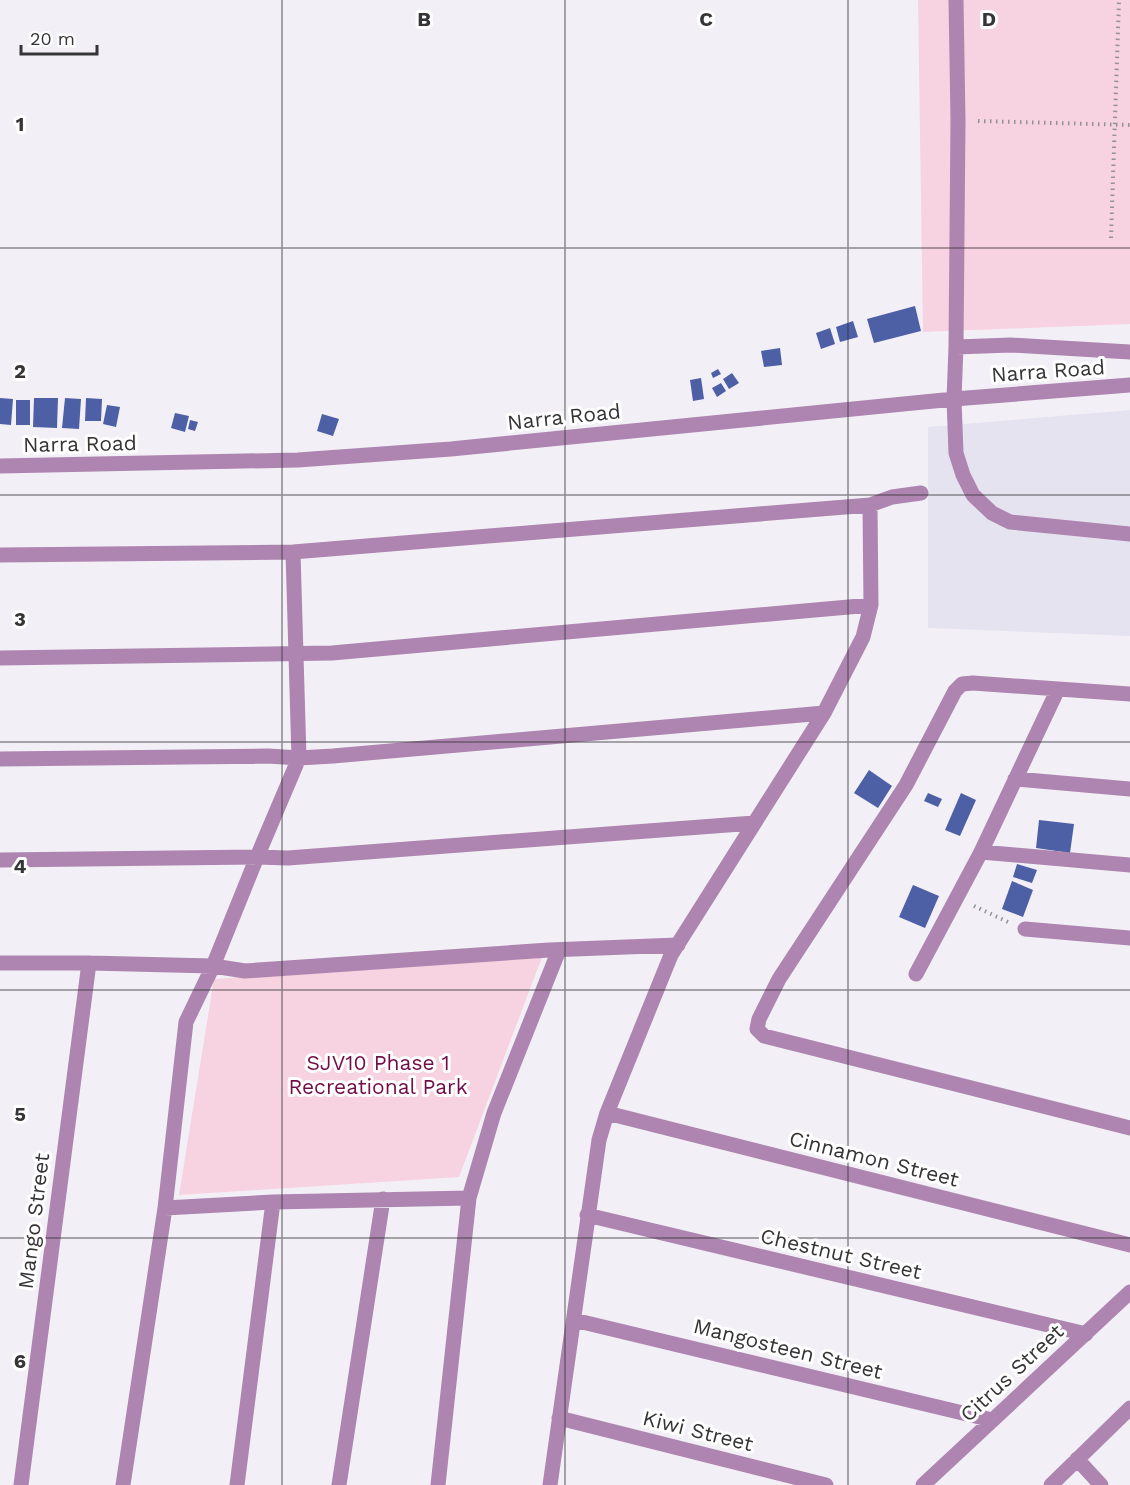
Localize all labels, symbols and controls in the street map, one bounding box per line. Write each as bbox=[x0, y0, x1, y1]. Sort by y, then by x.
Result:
text: B bbox=[417, 7, 431, 31]
text: C bbox=[699, 7, 713, 31]
text: D bbox=[982, 7, 996, 31]
scale bar bbox=[21, 18, 98, 56]
text: 20 m bbox=[30, 28, 75, 49]
text: 1 bbox=[16, 112, 24, 136]
street label: Narra Road bbox=[990, 354, 1106, 387]
text: 2 bbox=[14, 359, 26, 383]
street label: Narra Road bbox=[506, 398, 622, 435]
street label: Narra Road bbox=[23, 430, 137, 457]
text: 3 bbox=[14, 607, 26, 631]
text: 4 bbox=[14, 854, 27, 878]
park label: SJV10 Phase 1 Recreational Park bbox=[288, 1050, 468, 1099]
text: 5 bbox=[14, 1102, 26, 1126]
street label: Cinnamon Street bbox=[787, 1125, 962, 1192]
street label: Mango Street bbox=[13, 1151, 54, 1290]
street label: Chestnut Street bbox=[758, 1223, 924, 1284]
street label: Mangosteen Street bbox=[691, 1313, 885, 1384]
street label: Citrus Street bbox=[955, 1318, 1069, 1427]
text: 6 bbox=[14, 1349, 26, 1373]
street label: Kiwi Street bbox=[640, 1405, 756, 1456]

